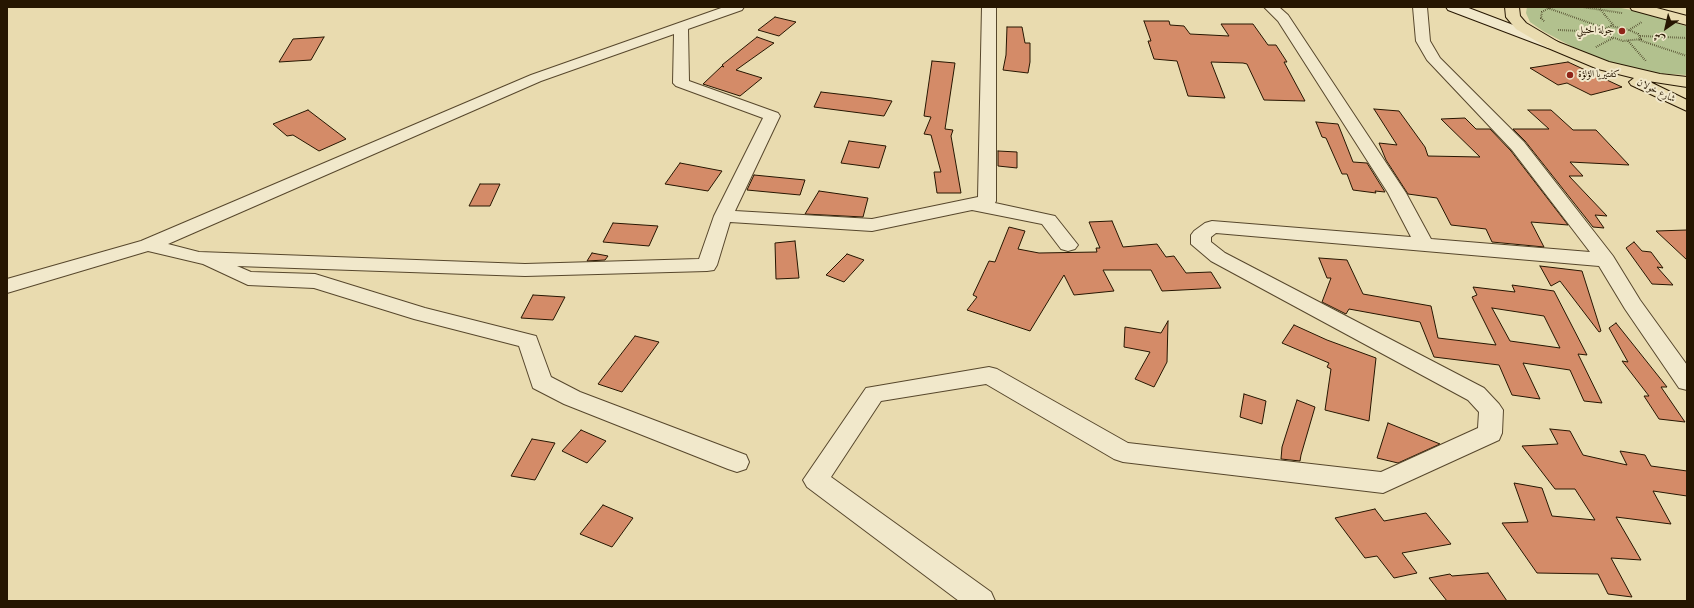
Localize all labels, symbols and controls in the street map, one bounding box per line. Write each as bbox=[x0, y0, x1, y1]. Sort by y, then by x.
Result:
north arrow bbox=[1646, 8, 1686, 48]
place label: جولة الحثيلي bbox=[1577, 25, 1614, 37]
marker: جولة الحثيلي bbox=[1617, 26, 1627, 36]
text: ش bbox=[1650, 29, 1668, 48]
place label: كفتيريا الؤلؤة bbox=[1578, 69, 1620, 81]
marker: كفتيريا الؤلؤة bbox=[1565, 70, 1575, 80]
street label: شارع خولان bbox=[1635, 77, 1677, 105]

